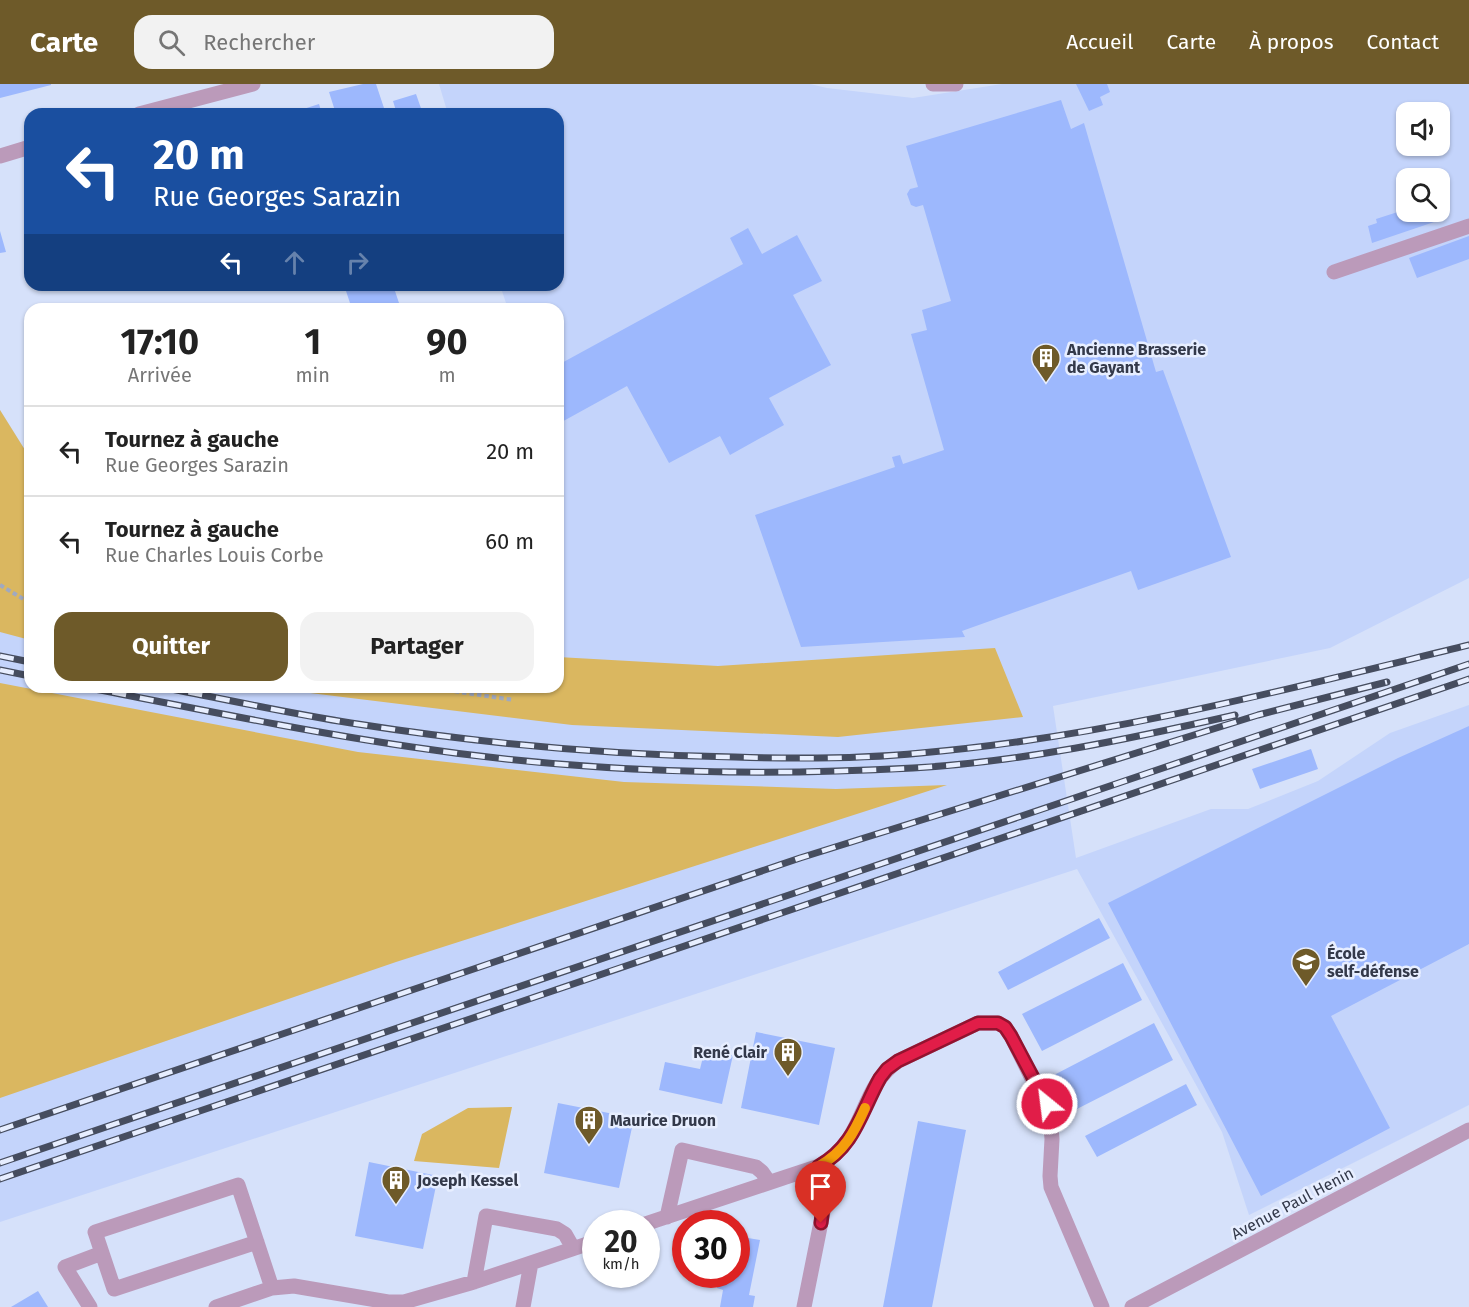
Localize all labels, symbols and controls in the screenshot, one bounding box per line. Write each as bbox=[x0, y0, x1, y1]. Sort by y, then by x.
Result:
search box bbox=[134, 15, 554, 69]
text: Carte bbox=[30, 26, 98, 59]
icon: search bbox=[155, 26, 188, 59]
text: Rechercher bbox=[203, 29, 315, 56]
text: Accueil bbox=[1066, 29, 1133, 55]
text: Carte bbox=[1166, 29, 1216, 55]
text: À propos bbox=[1249, 29, 1334, 55]
text: Contact bbox=[1367, 29, 1439, 55]
map controls bbox=[1396, 102, 1450, 222]
button: sound bbox=[1396, 102, 1450, 156]
text: 20 m bbox=[153, 130, 245, 180]
icon: left bbox=[54, 132, 132, 210]
button: search bbox=[1396, 168, 1450, 222]
text: Rue Georges Sarazin bbox=[153, 181, 401, 213]
icon: left bbox=[215, 246, 248, 279]
icon: ahead bbox=[278, 246, 311, 279]
icon: right bbox=[341, 246, 374, 279]
text: 17:10 bbox=[120, 320, 199, 364]
text: 1 bbox=[304, 320, 321, 364]
text: 90 bbox=[426, 320, 468, 364]
place label: Ancienne Brasserie de Gayant bbox=[1066, 340, 1206, 377]
building icon: Ancienne Brasserie de Gayant bbox=[1030, 342, 1062, 384]
text: Arrivée bbox=[128, 363, 192, 387]
text: min bbox=[295, 363, 330, 387]
text: m bbox=[438, 363, 456, 387]
text: Tournez à gauche bbox=[105, 426, 279, 453]
icon: left bbox=[54, 435, 87, 468]
text: 20 m bbox=[486, 438, 534, 465]
text: Rue Georges Sarazin bbox=[105, 453, 289, 477]
text: Tournez à gauche bbox=[105, 516, 279, 543]
icon: left bbox=[54, 525, 87, 558]
text: 60 m bbox=[485, 528, 534, 555]
text: Rue Charles Louis Corbe bbox=[105, 543, 324, 567]
button: Quitter bbox=[54, 612, 288, 681]
button: Partager bbox=[300, 612, 534, 681]
place label: École self-défense bbox=[1327, 943, 1419, 981]
school or university icon: École self-défense bbox=[1290, 946, 1322, 988]
building icon: René Clair bbox=[772, 1036, 804, 1078]
place label: René Clair bbox=[693, 1043, 768, 1062]
position arrow bbox=[1015, 1072, 1079, 1136]
building icon: Maurice Druon bbox=[573, 1104, 605, 1146]
place label: Maurice Druon bbox=[610, 1111, 716, 1130]
pin bbox=[795, 1161, 846, 1223]
street label: Avenue Paul Henin bbox=[1228, 1163, 1357, 1244]
building icon: Joseph Kessel bbox=[380, 1164, 412, 1206]
icon: arrive bbox=[804, 1170, 837, 1203]
place label: Joseph Kessel bbox=[416, 1171, 518, 1190]
speed limit sign: 30 bbox=[672, 1210, 750, 1288]
text: 20 bbox=[604, 1224, 638, 1260]
text: km/h bbox=[602, 1255, 640, 1273]

